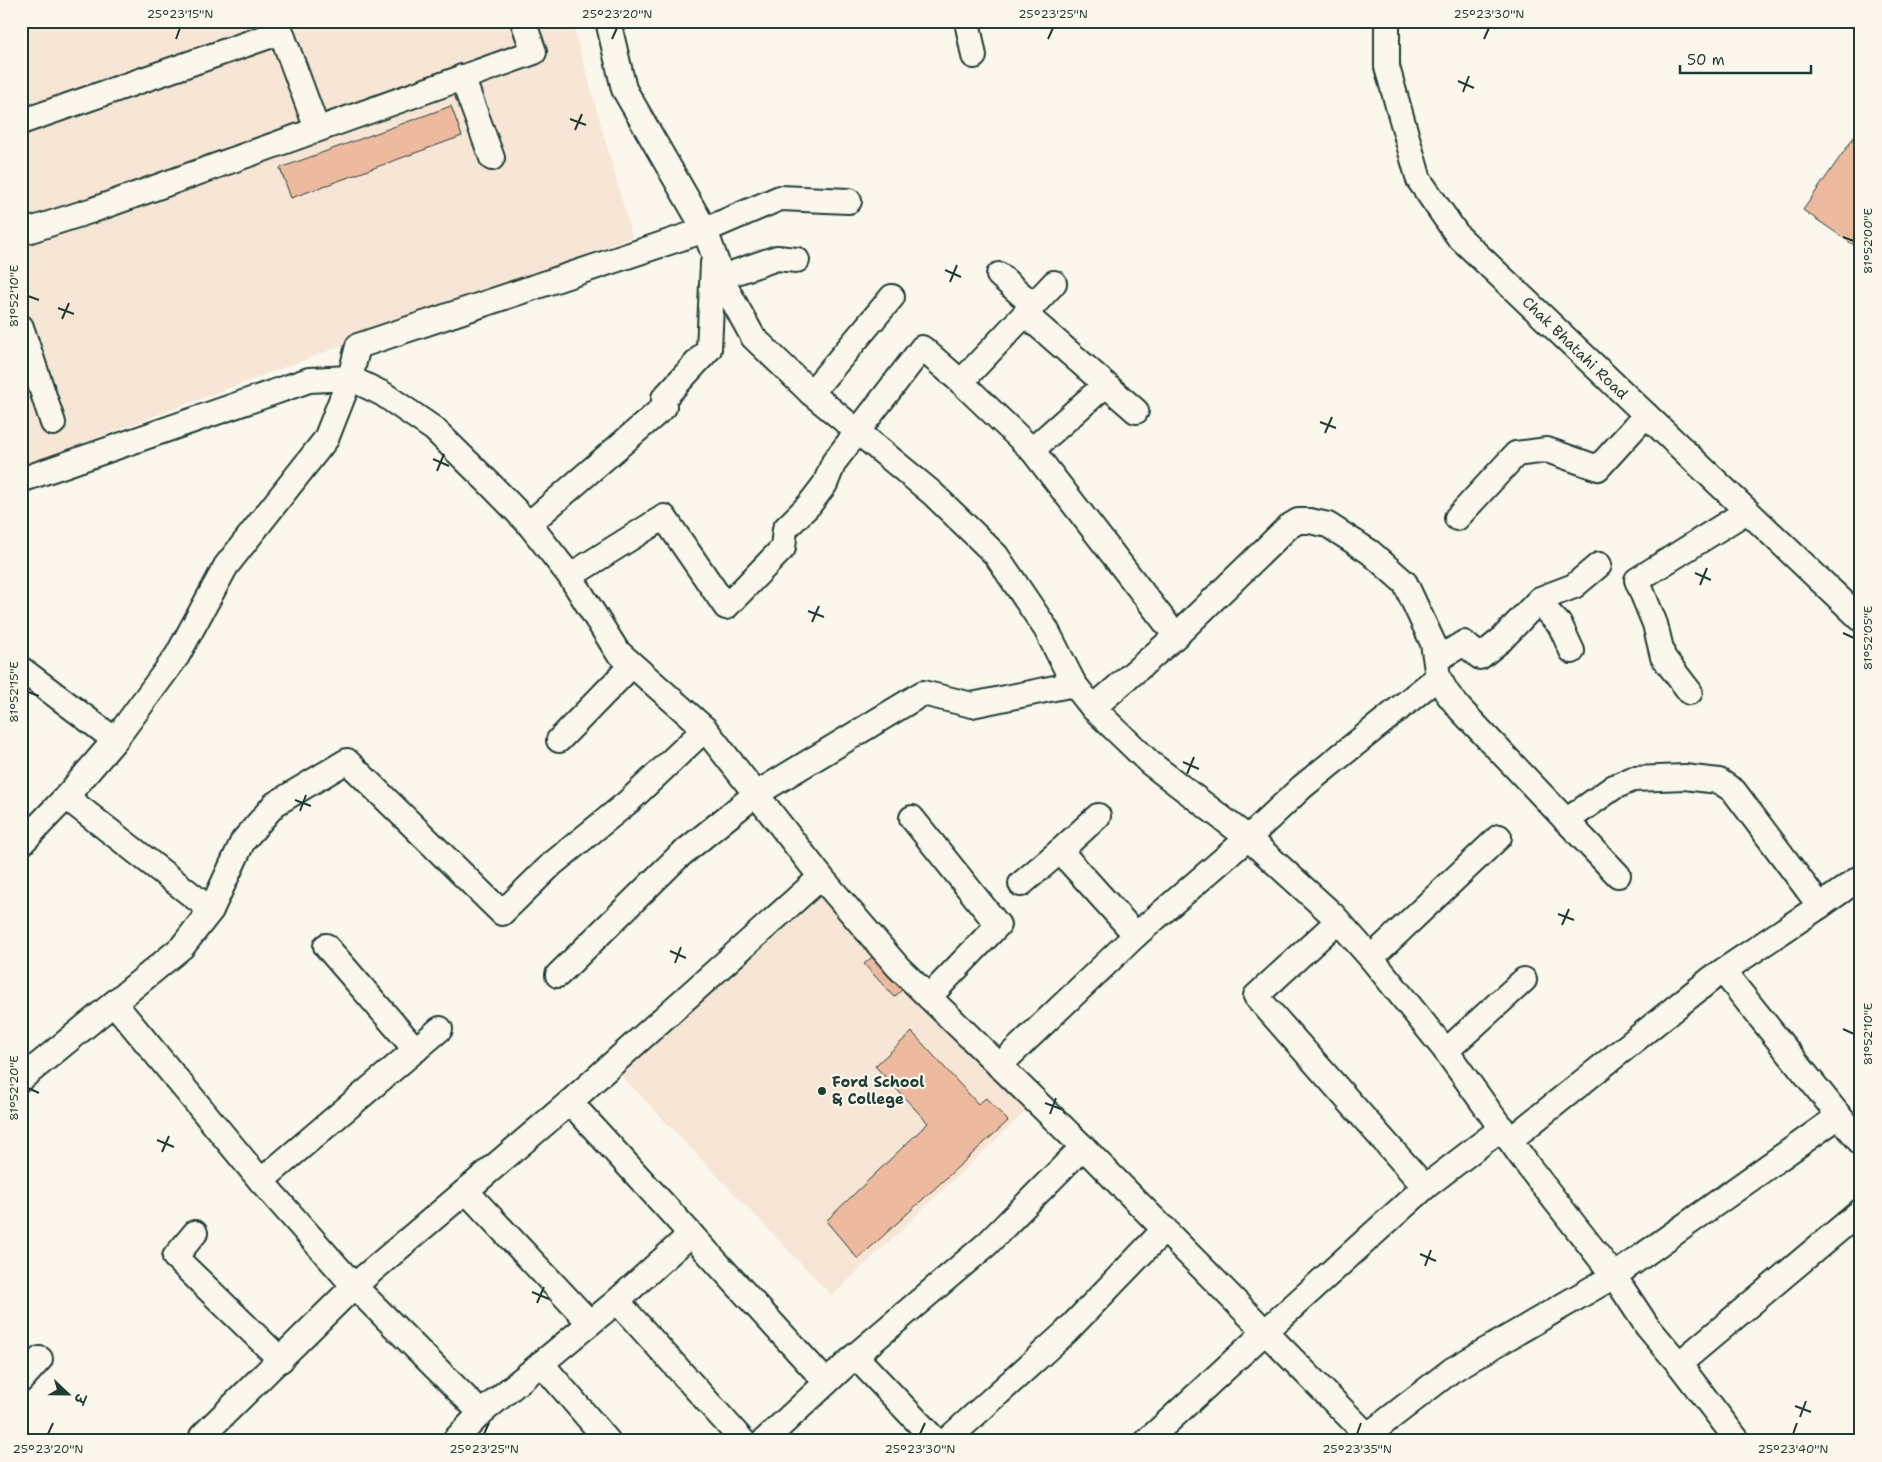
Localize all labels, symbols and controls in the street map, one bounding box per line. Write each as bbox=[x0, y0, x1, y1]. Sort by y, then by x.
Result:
text: 25°23'15"N bbox=[147, 6, 213, 22]
text: 25°23'20"N bbox=[582, 6, 652, 22]
text: 25°23'25"N bbox=[1018, 6, 1088, 22]
text: 25°23'30"N bbox=[1454, 6, 1524, 22]
scale bar bbox=[1680, 42, 1811, 74]
text: 50 m bbox=[1687, 50, 1725, 70]
text: 81°52'00"E bbox=[1860, 208, 1876, 274]
text: 81°52'10"E bbox=[6, 265, 22, 327]
street label: Chak Bhatahi Road bbox=[1518, 292, 1633, 404]
text: 81°52'05"E bbox=[1860, 606, 1876, 670]
text: 81°52'15"E bbox=[6, 661, 22, 723]
text: 81°52'10"E bbox=[1860, 1003, 1876, 1065]
text: 81°52'20"E bbox=[6, 1055, 22, 1121]
place label: Ford School & College bbox=[832, 1072, 924, 1109]
marker: Ford School & College bbox=[816, 1085, 828, 1097]
north arrow bbox=[42, 1370, 92, 1420]
text: उ bbox=[69, 1389, 91, 1408]
text: 25°23'20"N bbox=[13, 1441, 83, 1457]
text: 25°23'25"N bbox=[449, 1441, 519, 1457]
text: 25°23'30"N bbox=[885, 1441, 955, 1457]
text: 25°23'35"N bbox=[1322, 1441, 1392, 1457]
text: 25°23'40"N bbox=[1758, 1441, 1828, 1457]

